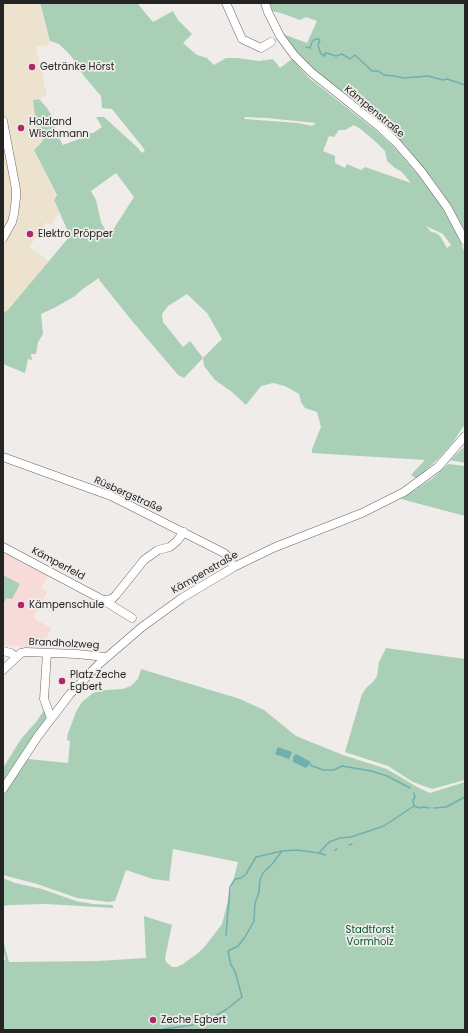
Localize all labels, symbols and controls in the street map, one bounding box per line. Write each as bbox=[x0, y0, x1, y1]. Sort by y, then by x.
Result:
place label: Getränke Hörst bbox=[40, 61, 114, 73]
marker: Getränke Hörst bbox=[27, 62, 37, 72]
street label: Kämpenstraße bbox=[342, 83, 406, 141]
place label: Holzland Wischmann bbox=[29, 116, 89, 140]
marker: Holzland Wischmann bbox=[16, 123, 26, 133]
place label: Elektro Pröpper bbox=[38, 228, 113, 240]
marker: Elektro Pröpper bbox=[25, 229, 35, 239]
street label: Rüsbergstraße bbox=[92, 475, 164, 515]
street label: Kämperfeld bbox=[29, 545, 87, 583]
street label: Kämpenstraße bbox=[170, 549, 240, 597]
place label: Kämpenschule bbox=[29, 599, 104, 611]
marker: Kämpenschule bbox=[16, 600, 26, 610]
street label: Brandholzweg bbox=[28, 636, 100, 652]
place label: Platz Zeche Egbert bbox=[70, 669, 126, 692]
marker: Platz Zeche Egbert bbox=[57, 676, 67, 686]
park label: Stadtforst Vormholz bbox=[346, 924, 394, 948]
place label: Zeche Egbert bbox=[161, 1014, 226, 1026]
marker: Zeche Egbert bbox=[148, 1015, 158, 1025]

